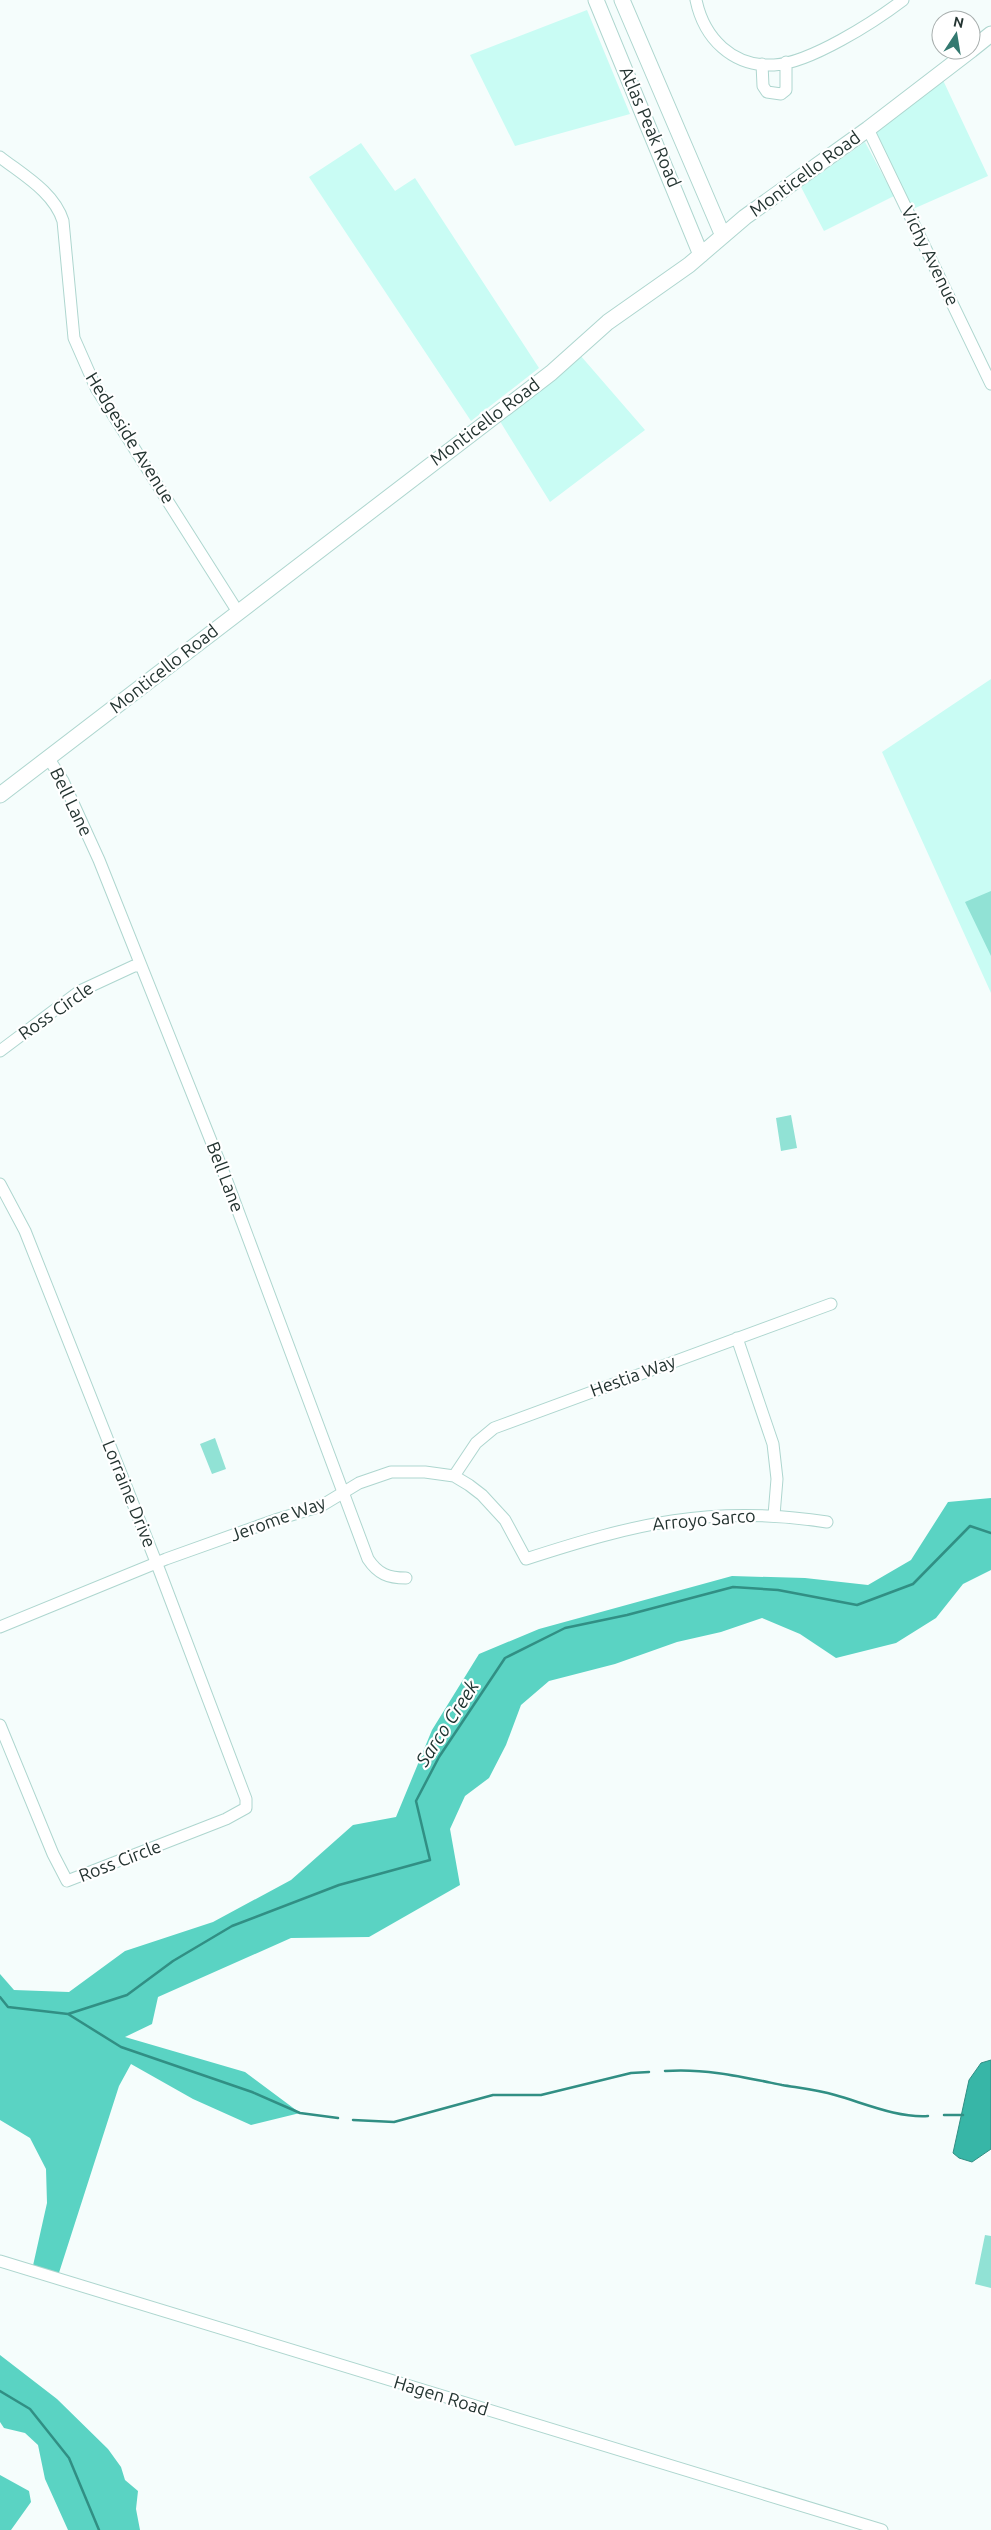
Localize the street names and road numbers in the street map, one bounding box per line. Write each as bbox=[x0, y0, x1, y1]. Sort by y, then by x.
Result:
street label: Atlas Peak Road bbox=[617, 63, 685, 190]
street label: Monticello Road bbox=[745, 126, 864, 220]
street label: Vichy Avenue bbox=[898, 203, 964, 309]
street label: Hedgeside Avenue bbox=[82, 368, 179, 507]
street label: Monticello Road bbox=[426, 374, 543, 469]
street label: Monticello Road bbox=[105, 620, 221, 717]
street label: Bell Lane bbox=[47, 764, 97, 839]
street label: Ross Circle bbox=[14, 977, 97, 1043]
street label: Bell Lane bbox=[203, 1139, 248, 1215]
street label: Hestia Way bbox=[587, 1350, 678, 1400]
street label: Lorraine Drive bbox=[99, 1437, 161, 1550]
street label: Jerome Way bbox=[227, 1491, 328, 1545]
street label: Arroyo Sarco bbox=[652, 1505, 756, 1533]
street label: Ross Circle bbox=[76, 1835, 164, 1885]
street label: Hagen Road bbox=[392, 2371, 491, 2419]

